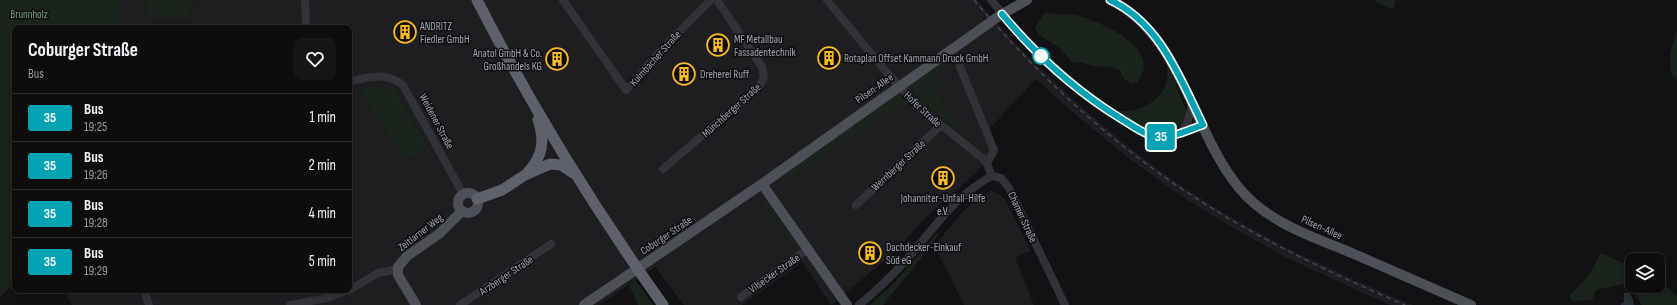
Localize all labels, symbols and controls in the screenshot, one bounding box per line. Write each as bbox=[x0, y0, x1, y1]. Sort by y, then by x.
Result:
park label: Brunnholz bbox=[10, 8, 48, 21]
building icon: ANDRITZ Fiedler GmbH bbox=[392, 19, 418, 45]
place label: ANDRITZ Fiedler GmbH bbox=[419, 20, 470, 46]
street label: Kulmbacher Straße bbox=[627, 28, 684, 89]
building icon: MF Metallbau Fassadentechnik bbox=[705, 32, 731, 58]
place label: MF Metallbau Fassadentechnik bbox=[734, 33, 797, 59]
button: heart bbox=[294, 38, 336, 80]
text: Coburger Straße bbox=[28, 39, 138, 62]
building icon: Rotaplan Offset Kammann Druck GmbH bbox=[816, 45, 842, 71]
building icon: Anatol GmbH & Co. Großhandels KG bbox=[544, 46, 570, 72]
place label: Anatol GmbH & Co. Großhandels KG bbox=[472, 47, 542, 73]
unlabelled marker bbox=[1032, 47, 1050, 65]
place label: Rotaplan Offset Kammann Druck GmbH bbox=[844, 52, 988, 65]
building icon: Dreherei Ruff bbox=[671, 61, 697, 87]
text: Bus bbox=[28, 66, 44, 82]
place label: Dreherei Ruff bbox=[700, 68, 750, 81]
street label: Pilsen-Allee bbox=[853, 71, 896, 106]
street label: Münchberger Straße bbox=[699, 81, 763, 140]
street label: Hofer Straße bbox=[901, 89, 944, 130]
street label: Weidener Straße bbox=[417, 91, 457, 151]
text: Bus bbox=[84, 100, 103, 119]
text: 1 min bbox=[310, 108, 336, 127]
text: 35 bbox=[44, 109, 56, 126]
text: 19:25 bbox=[84, 119, 107, 135]
line badge: 35 bbox=[1143, 124, 1179, 150]
text: 35 bbox=[1155, 128, 1167, 145]
street label: Wernberger Straße bbox=[869, 137, 928, 194]
text: Bus bbox=[84, 148, 103, 167]
text: 2 min bbox=[309, 156, 336, 175]
text: 35 bbox=[44, 157, 56, 174]
building icon: Johanniter-Unfall-Hilfe e.V. bbox=[930, 165, 956, 191]
text: 19:26 bbox=[84, 167, 108, 183]
street label: Chamer Straße bbox=[1005, 190, 1040, 245]
place label: Johanniter-Unfall-Hilfe e.V. bbox=[900, 192, 985, 218]
text: Bus bbox=[84, 196, 103, 215]
text: 4 min bbox=[309, 204, 336, 223]
text: 35 bbox=[44, 205, 56, 222]
street label: Zeitlarner Weg bbox=[395, 210, 446, 254]
street label: Coburger Straße bbox=[638, 213, 695, 258]
street label: Pilsen-Allee bbox=[1299, 213, 1344, 242]
text: 19:28 bbox=[84, 215, 108, 231]
building icon: Dachdecker-Einkauf Süd eG bbox=[857, 240, 883, 266]
place label: Dachdecker-Einkauf Süd eG bbox=[886, 241, 962, 267]
text: Bus bbox=[84, 244, 103, 263]
street label: Vilsecker Straße bbox=[746, 251, 802, 296]
text: 5 min bbox=[309, 252, 336, 271]
text: 35 bbox=[44, 253, 56, 270]
street label: Arzberger Straße bbox=[476, 253, 536, 299]
map controls bbox=[1625, 253, 1665, 293]
button: layers bbox=[1625, 253, 1665, 293]
text: 19:29 bbox=[84, 263, 108, 279]

